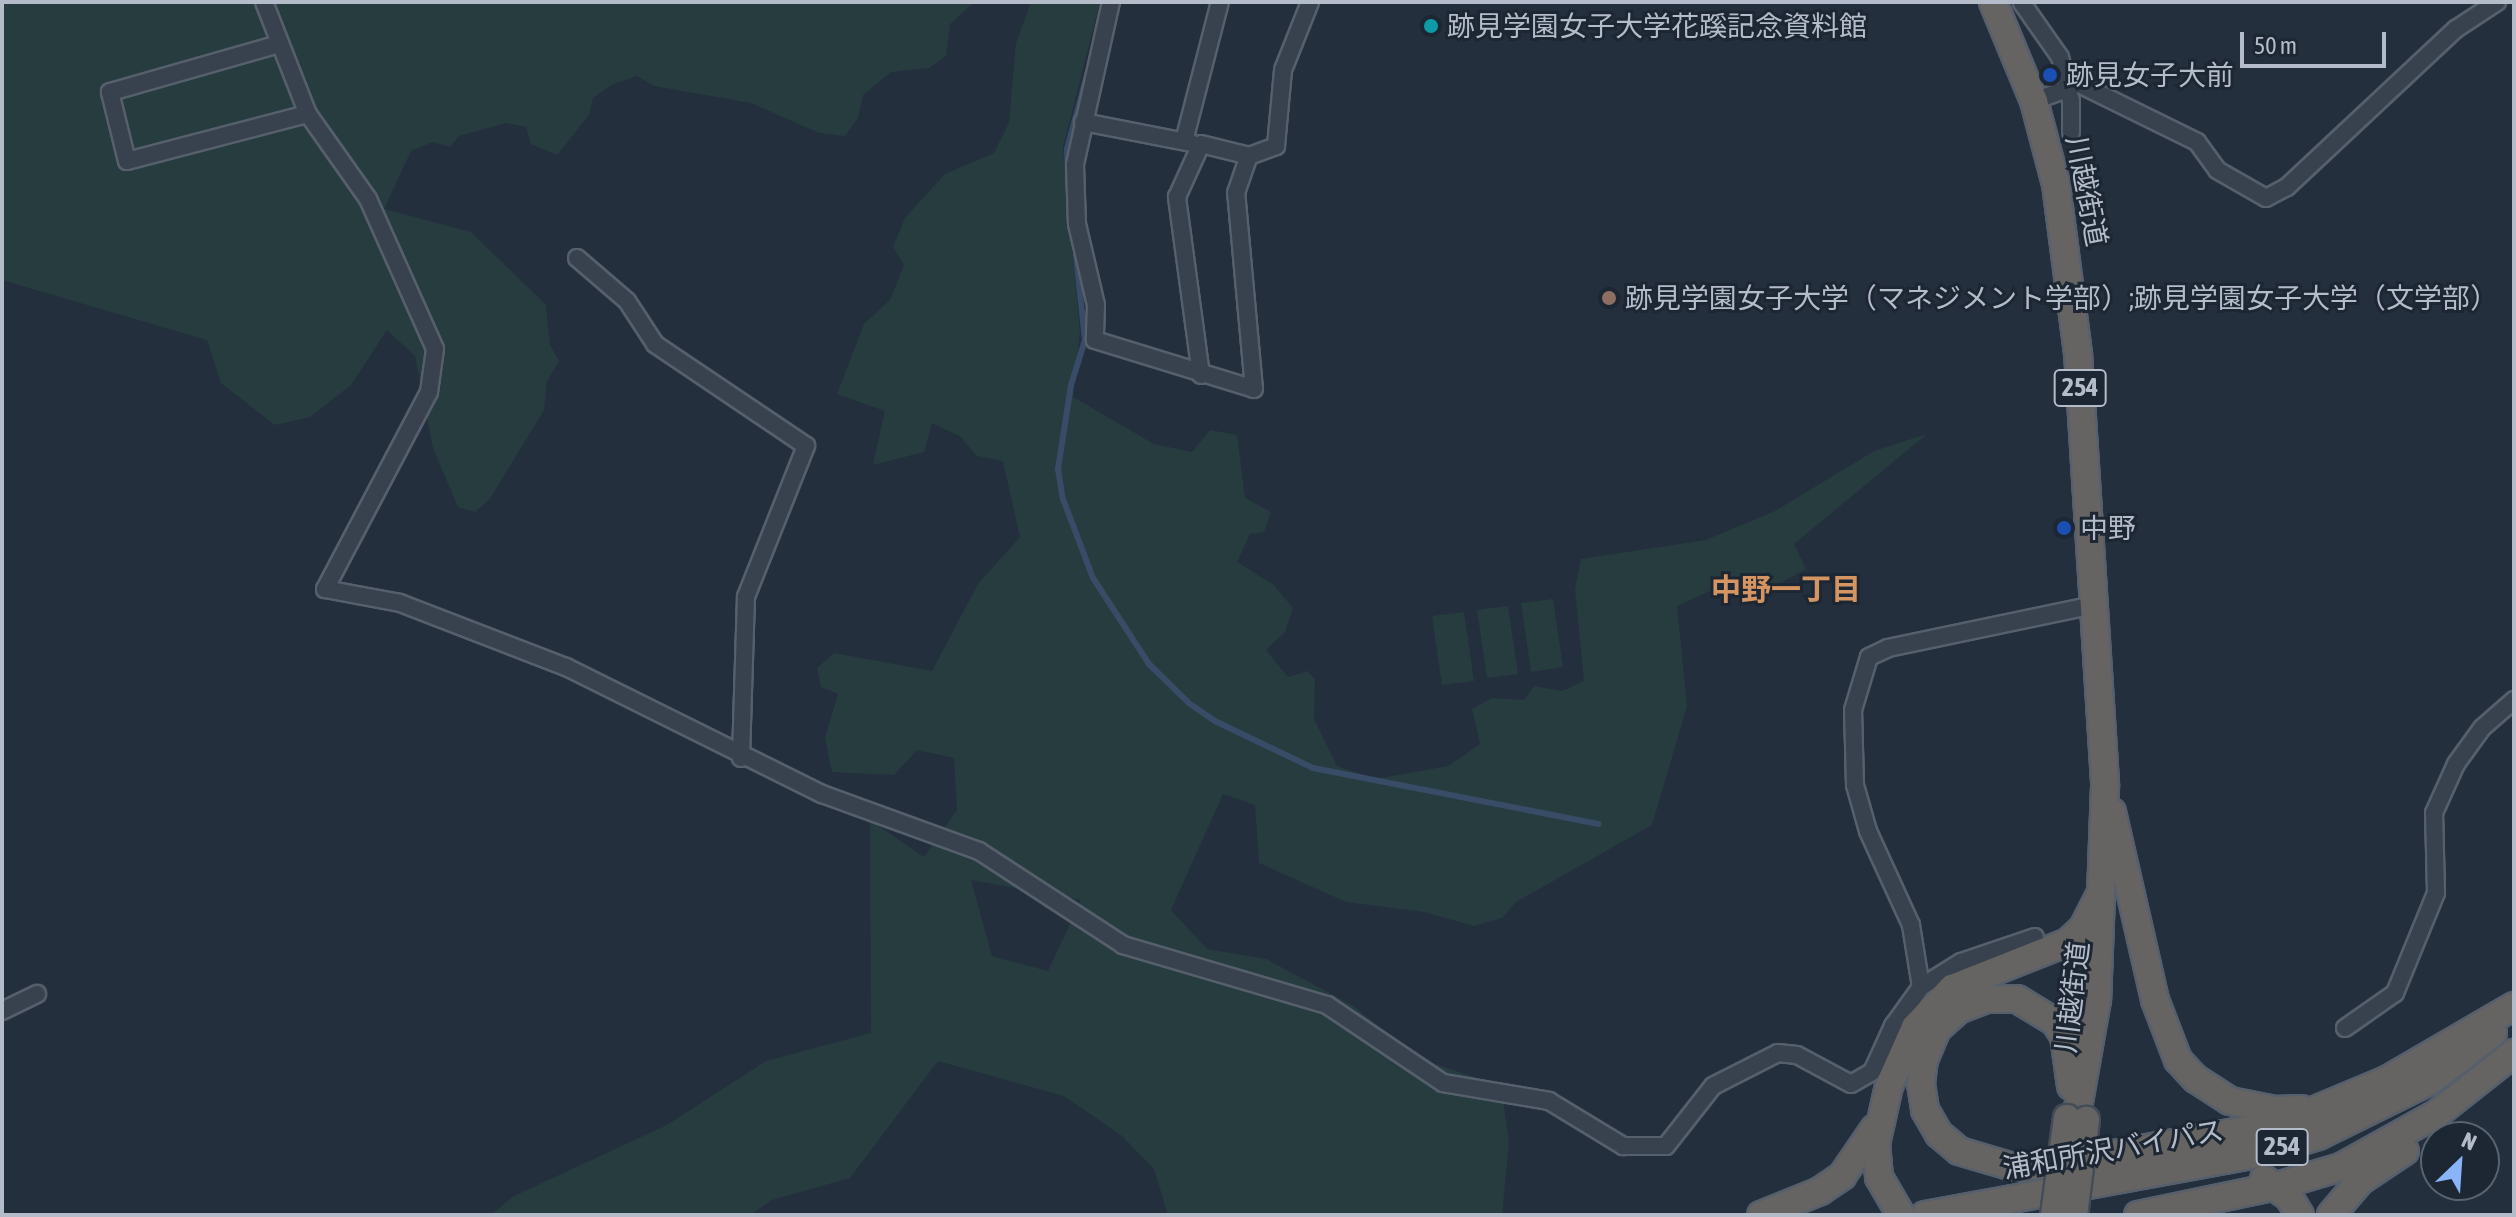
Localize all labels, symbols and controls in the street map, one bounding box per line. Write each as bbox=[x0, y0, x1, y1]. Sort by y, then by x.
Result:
place label: 跡見学園女子大学花蹊記念資料館 bbox=[1447, 9, 1867, 43]
scale bar bbox=[2244, 16, 2390, 66]
marker: 跡見学園女子大学花蹊記念資料館 bbox=[1422, 17, 1440, 35]
text: 50 m bbox=[2254, 32, 2297, 59]
place label: 跡見女子大前 bbox=[2066, 58, 2234, 92]
marker: 跡見女子大前 bbox=[2041, 66, 2059, 84]
street label: 川越街道 bbox=[2060, 133, 2114, 249]
place label: 跡見学園女子大学（マネジメント学部）;跡見学園女子大学（文学部） bbox=[1625, 281, 2498, 315]
marker: 跡見学園女子大学（マネジメント学部）;跡見学園女子大学（文学部） bbox=[1600, 289, 1618, 307]
road number: 254 bbox=[2052, 366, 2108, 410]
place label: 中野 bbox=[2080, 511, 2136, 545]
marker: 中野 bbox=[2055, 519, 2073, 537]
district label: 中野一丁目 bbox=[1711, 571, 1861, 607]
street label: 川越街道 bbox=[2049, 939, 2095, 1055]
street label: 浦和所沢バイパス bbox=[2000, 1113, 2226, 1185]
north arrow bbox=[2420, 1121, 2500, 1201]
road number: 254 bbox=[2254, 1125, 2310, 1169]
text: N bbox=[2458, 1127, 2481, 1156]

